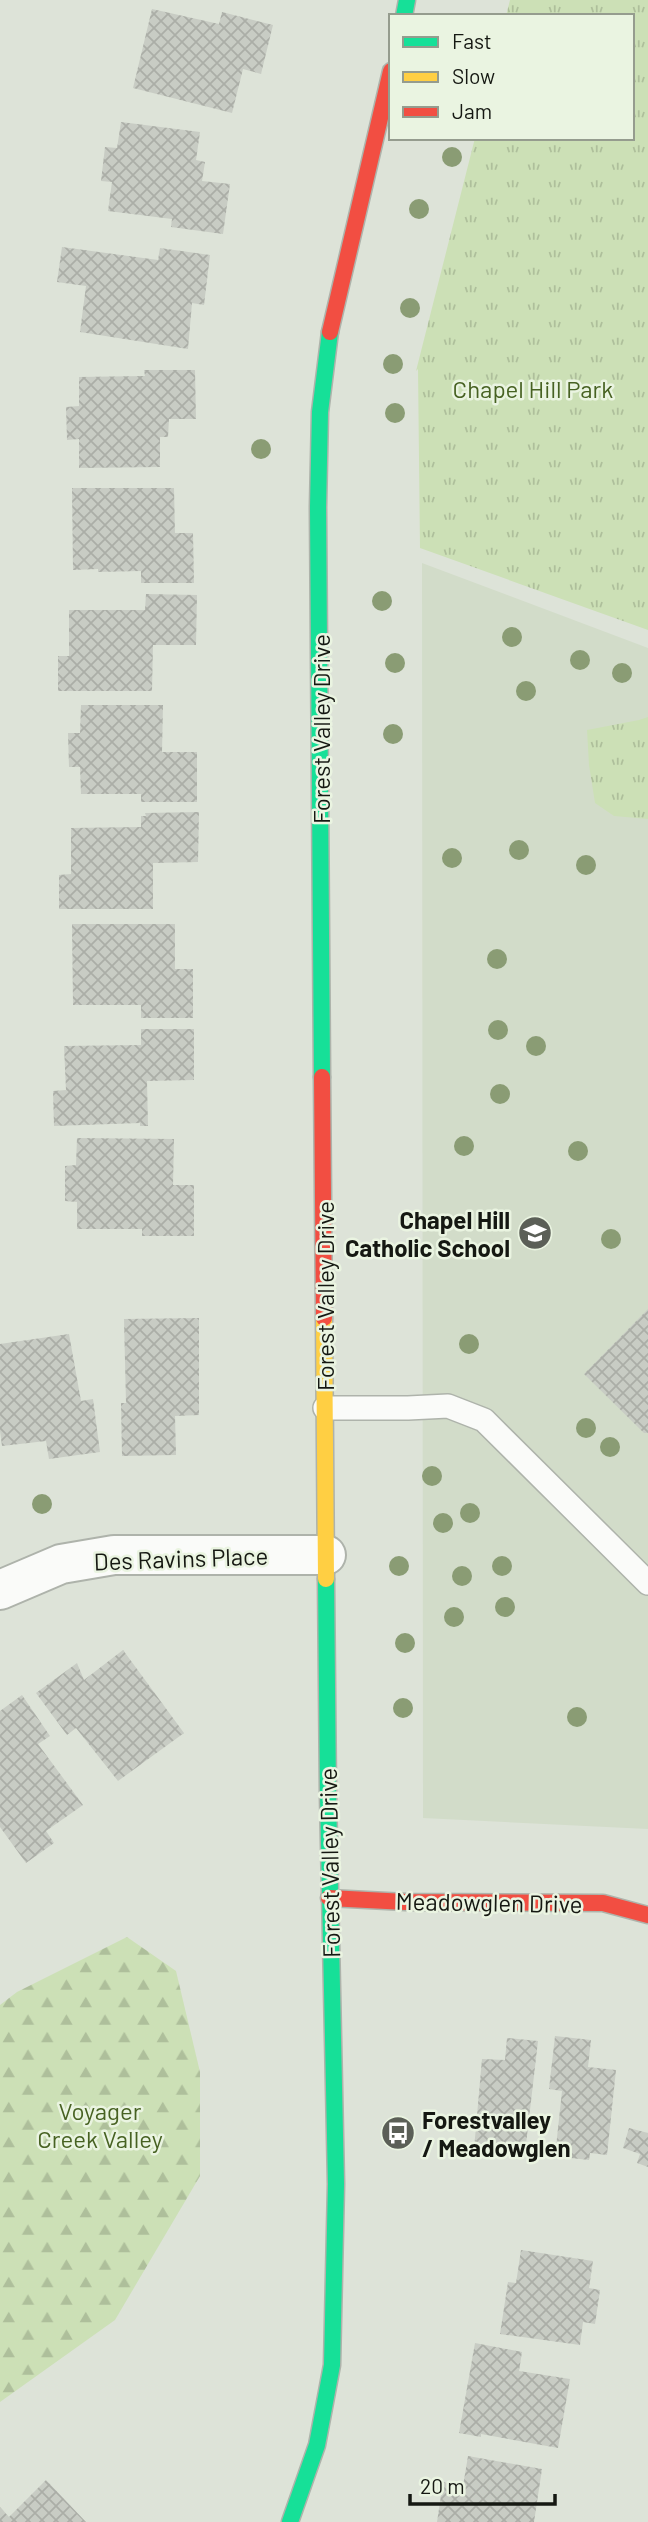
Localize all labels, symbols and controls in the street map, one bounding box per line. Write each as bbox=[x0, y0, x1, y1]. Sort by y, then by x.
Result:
legend bbox=[389, 14, 634, 140]
text: Fast bbox=[452, 28, 492, 53]
text: Slow bbox=[452, 63, 495, 88]
text: Jam bbox=[452, 98, 492, 123]
park label: Chapel Hill Park bbox=[453, 374, 613, 403]
street label: Forest Valley Drive bbox=[306, 634, 335, 824]
street label: Forest Valley Drive bbox=[310, 1201, 339, 1391]
place label: Chapel Hill Catholic School bbox=[345, 1205, 510, 1262]
school or university icon: Chapel Hill Catholic School bbox=[516, 1214, 554, 1252]
street label: Des Ravins Place bbox=[93, 1540, 269, 1576]
street label: Forest Valley Drive bbox=[313, 1768, 345, 1958]
street label: Meadowglen Drive bbox=[395, 1886, 583, 1918]
park label: Voyager Creek Valley bbox=[37, 2096, 163, 2153]
place label: Forestvalley / Meadowglen bbox=[422, 2105, 571, 2162]
bus stop icon: Forestvalley / Meadowglen bbox=[379, 2114, 417, 2152]
scale bar bbox=[410, 2462, 555, 2506]
text: 20 m bbox=[420, 2473, 465, 2498]

